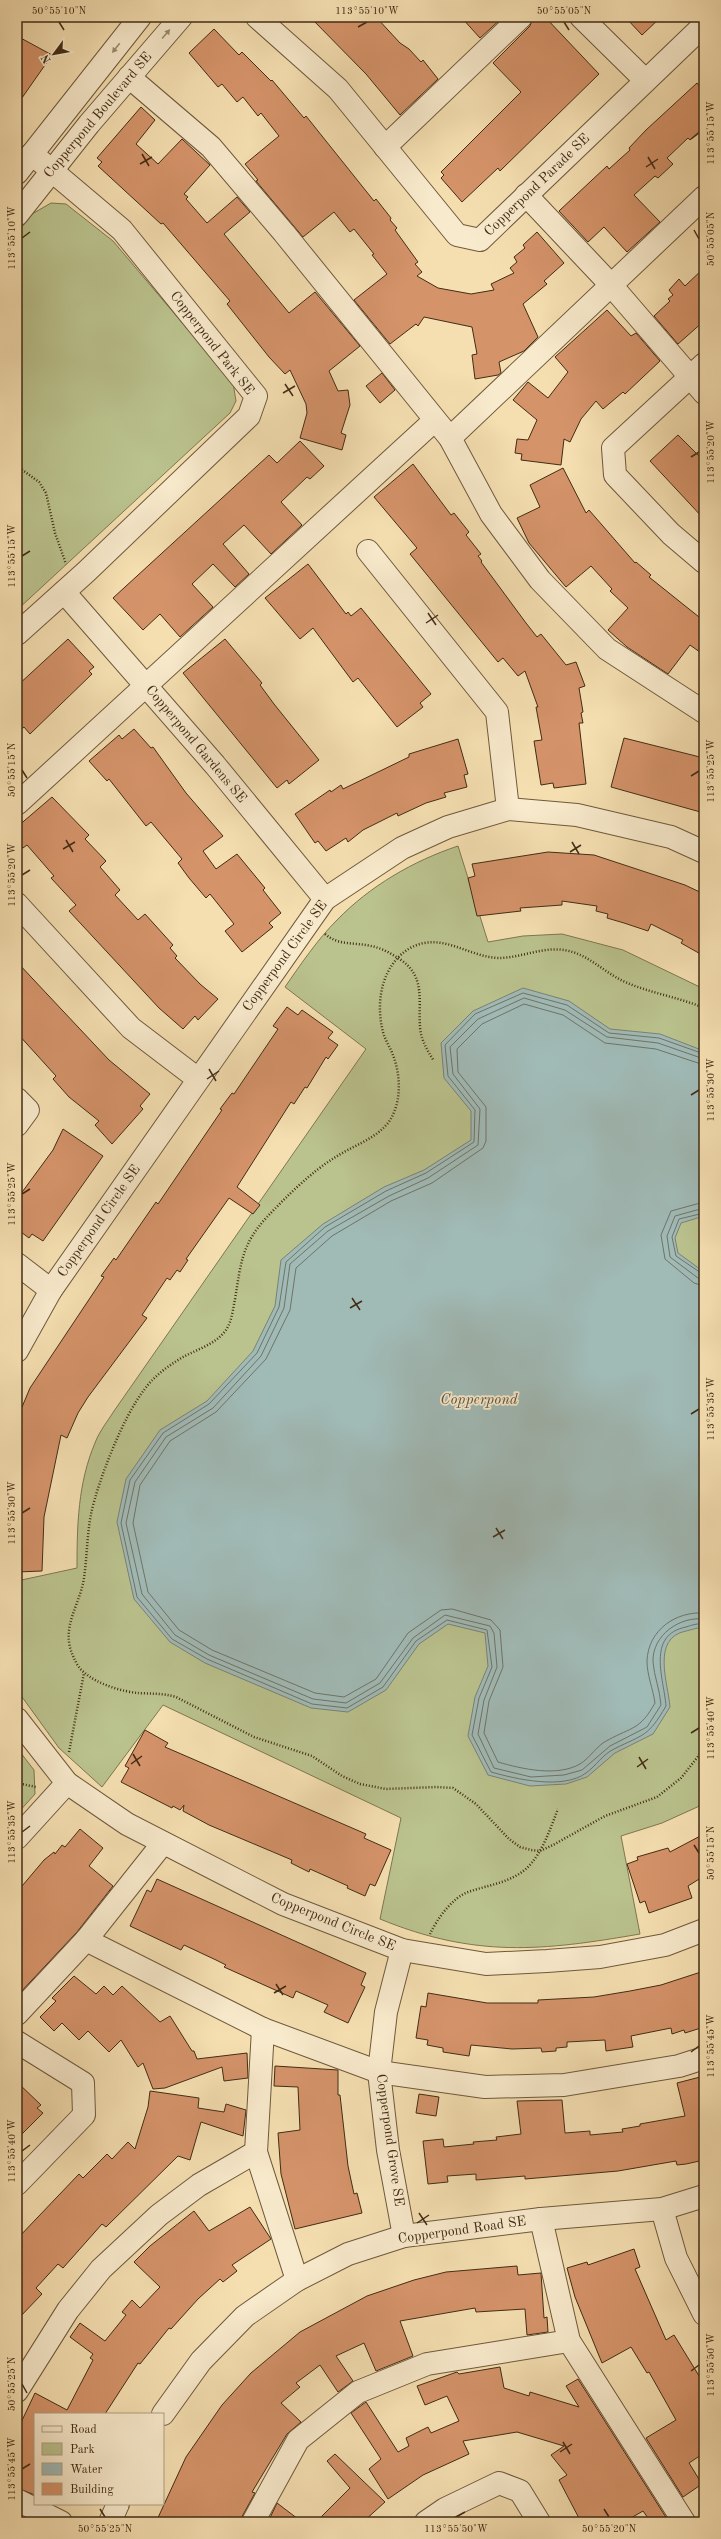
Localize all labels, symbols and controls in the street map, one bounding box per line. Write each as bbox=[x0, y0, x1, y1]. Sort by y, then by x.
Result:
text: 50°55'10"N bbox=[32, 6, 87, 16]
text: 113°55'10"W bbox=[335, 6, 399, 16]
text: 50°55'05"N bbox=[537, 6, 592, 16]
one-way arrow bbox=[162, 29, 171, 39]
north arrow bbox=[34, 34, 74, 74]
one-way arrow bbox=[112, 42, 120, 53]
street label: Copperpond Boulevard SE bbox=[41, 49, 155, 181]
text: N bbox=[40, 52, 54, 65]
text: 113°55'15"W bbox=[706, 101, 716, 165]
street label: Copperpond Parade SE bbox=[482, 131, 592, 239]
text: 113°55'10"W bbox=[7, 206, 17, 270]
text: 50°55'05"N bbox=[706, 211, 716, 266]
street label: Copperpond Park SE bbox=[167, 289, 257, 397]
text: 113°55'20"W bbox=[706, 420, 716, 484]
text: 113°55'15"W bbox=[7, 524, 17, 588]
street label: Copperpond Gardens SE bbox=[143, 683, 249, 805]
text: 113°55'25"W bbox=[706, 739, 716, 803]
text: 50°55'15"N bbox=[7, 742, 17, 797]
text: 113°55'20"W bbox=[7, 843, 17, 907]
street label: Copperpond Circle SE bbox=[240, 898, 330, 1014]
text: 113°55'30"W bbox=[706, 1058, 716, 1122]
text: 113°55'25"W bbox=[7, 1162, 17, 1226]
street label: Copperpond Circle SE bbox=[55, 1162, 143, 1280]
text: 113°55'35"W bbox=[706, 1377, 716, 1441]
water label: Copperpond bbox=[440, 1393, 519, 1408]
text: 113°55'30"W bbox=[7, 1481, 17, 1545]
text: 113°55'40"W bbox=[706, 1696, 716, 1760]
text: 113°55'35"W bbox=[7, 1800, 17, 1864]
text: 50°55'15"N bbox=[706, 1825, 716, 1880]
street label: Copperpond Circle SE bbox=[268, 1891, 398, 1953]
text: 113°55'45"W bbox=[706, 2014, 716, 2078]
street label: Copperpond Grove SE bbox=[374, 2073, 406, 2207]
text: 113°55'40"W bbox=[7, 2119, 17, 2183]
street label: Copperpond Road SE bbox=[397, 2214, 527, 2246]
text: 113°55'50"W bbox=[706, 2333, 716, 2397]
text: 50°55'25"N bbox=[7, 2356, 17, 2411]
legend bbox=[34, 2413, 164, 2505]
text: Road bbox=[70, 2424, 97, 2436]
text: 113°55'45"W bbox=[7, 2437, 17, 2501]
text: Park bbox=[70, 2444, 95, 2456]
text: Water bbox=[70, 2464, 103, 2476]
text: Building bbox=[70, 2484, 114, 2496]
text: 50°55'25"N bbox=[78, 2524, 133, 2534]
text: 113°55'50"W bbox=[424, 2524, 488, 2534]
text: 50°55'20"N bbox=[582, 2524, 637, 2534]

